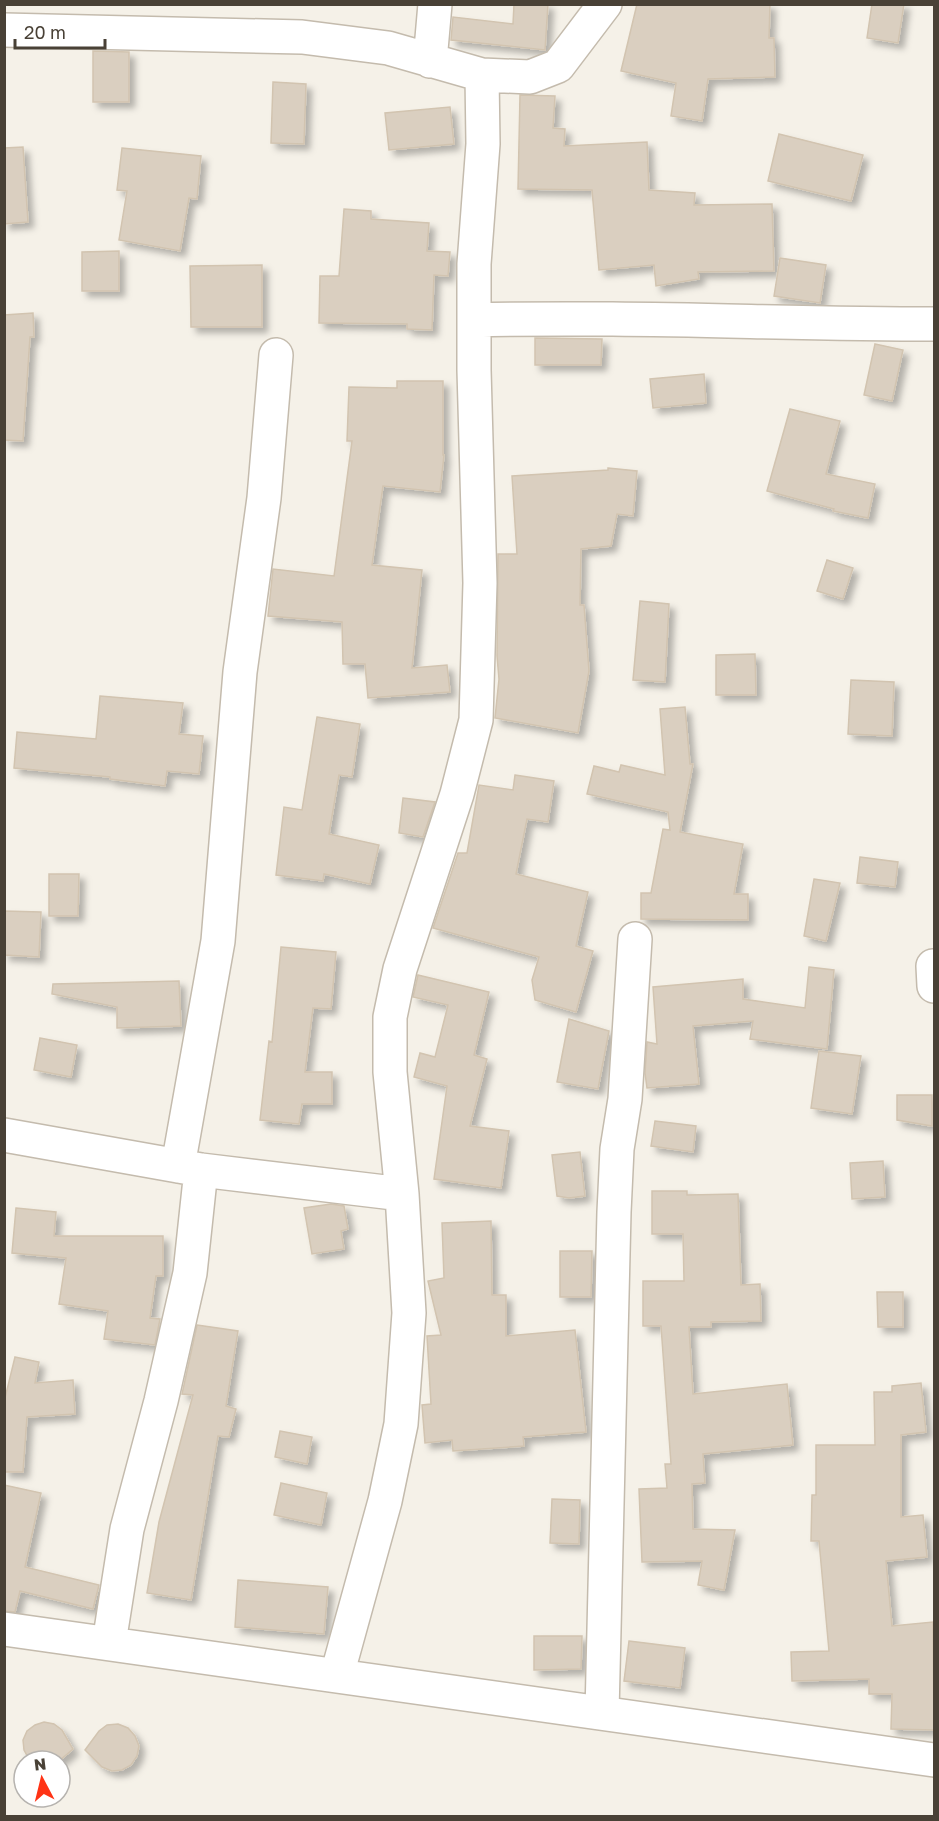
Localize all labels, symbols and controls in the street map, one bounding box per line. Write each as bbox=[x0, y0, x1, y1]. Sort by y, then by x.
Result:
scale bar bbox=[15, 12, 105, 50]
text: 20 m bbox=[24, 21, 66, 43]
north arrow bbox=[12, 1749, 72, 1809]
text: N bbox=[33, 1753, 47, 1775]

